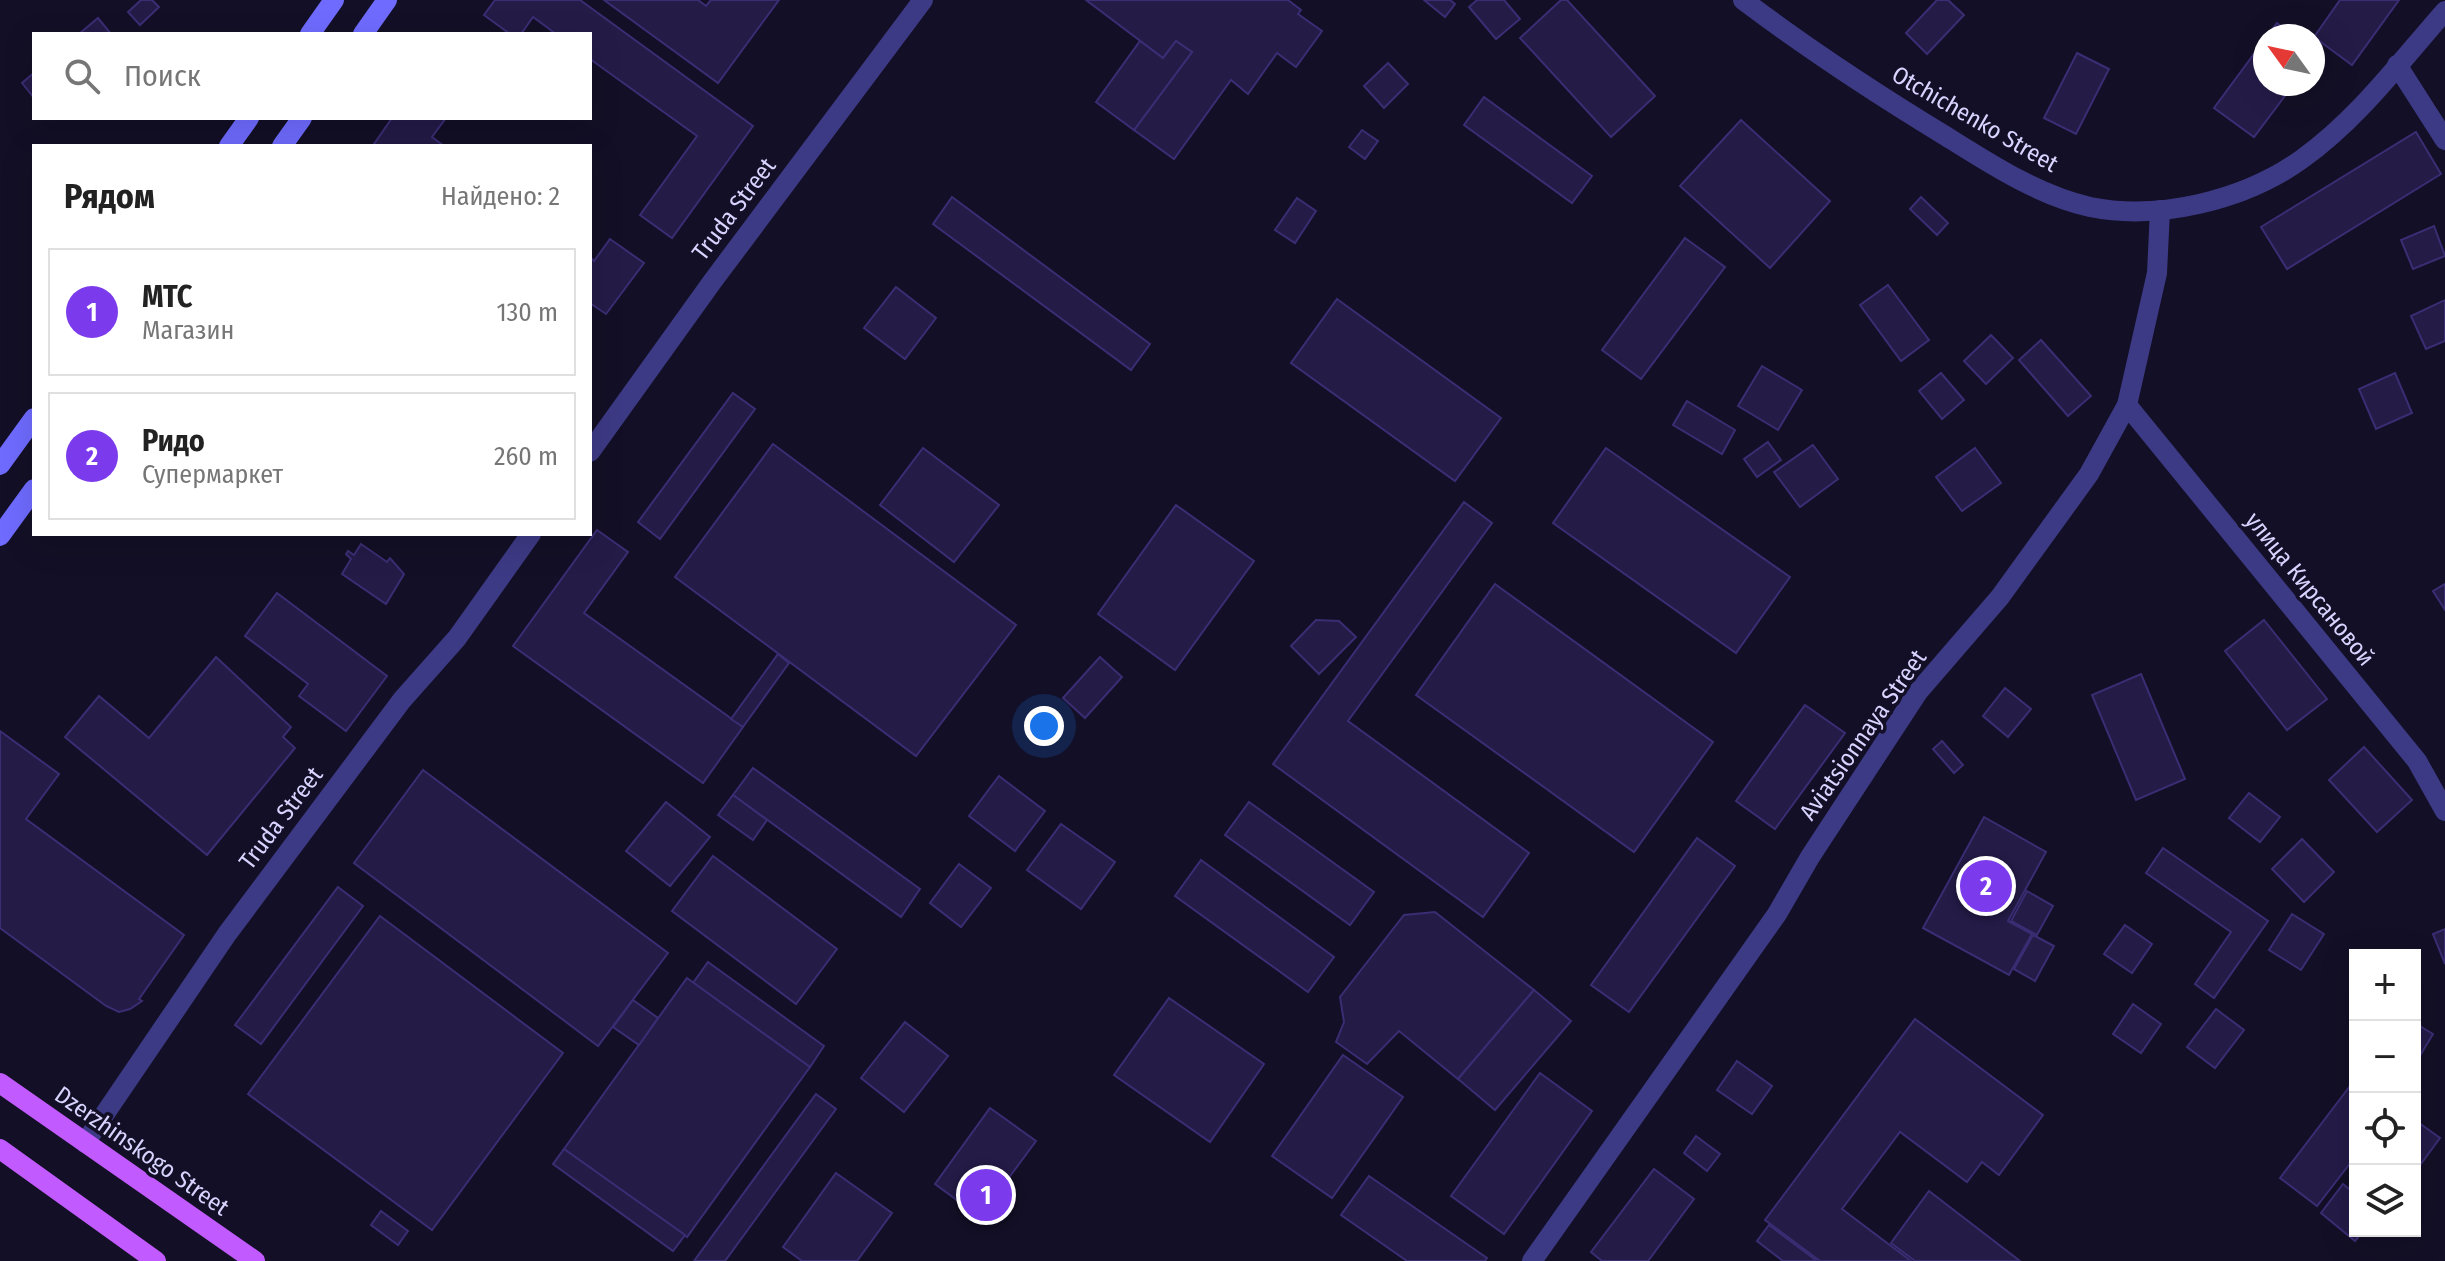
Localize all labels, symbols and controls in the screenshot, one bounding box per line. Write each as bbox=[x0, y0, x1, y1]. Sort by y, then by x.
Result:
north arrow bbox=[2253, 24, 2325, 96]
search box bbox=[32, 32, 592, 120]
icon: search bbox=[60, 54, 104, 98]
text: Поиск bbox=[124, 58, 201, 94]
street label: Otchichenko Street bbox=[1887, 60, 2063, 178]
street label: Truda Street bbox=[687, 152, 782, 266]
text: Рядом bbox=[64, 176, 155, 217]
text: Найдено: 2 bbox=[441, 181, 560, 212]
text: МТС bbox=[142, 279, 192, 315]
text: 1 bbox=[87, 297, 98, 328]
text: 130 m bbox=[496, 297, 558, 328]
text: Магазин bbox=[142, 315, 234, 346]
text: Ридо bbox=[142, 423, 205, 459]
text: 2 bbox=[86, 441, 98, 472]
text: 260 m bbox=[494, 441, 558, 472]
text: Супермаркет bbox=[142, 459, 283, 490]
street label: улица Кирсановой bbox=[2240, 507, 2380, 671]
street label: Aviatsionnaya Street bbox=[1794, 644, 1932, 826]
your location bbox=[1024, 706, 1064, 746]
street label: Truda Street bbox=[234, 761, 329, 875]
pin: 2 bbox=[1960, 856, 2012, 916]
map controls bbox=[2349, 949, 2421, 1237]
button: + bbox=[2349, 949, 2421, 1021]
button: − bbox=[2349, 1021, 2421, 1093]
street label: Dzerzhinskogo Street bbox=[50, 1080, 234, 1222]
button: locate bbox=[2349, 1093, 2421, 1165]
pin: 1 bbox=[960, 1165, 1012, 1225]
button: layers bbox=[2349, 1165, 2421, 1237]

